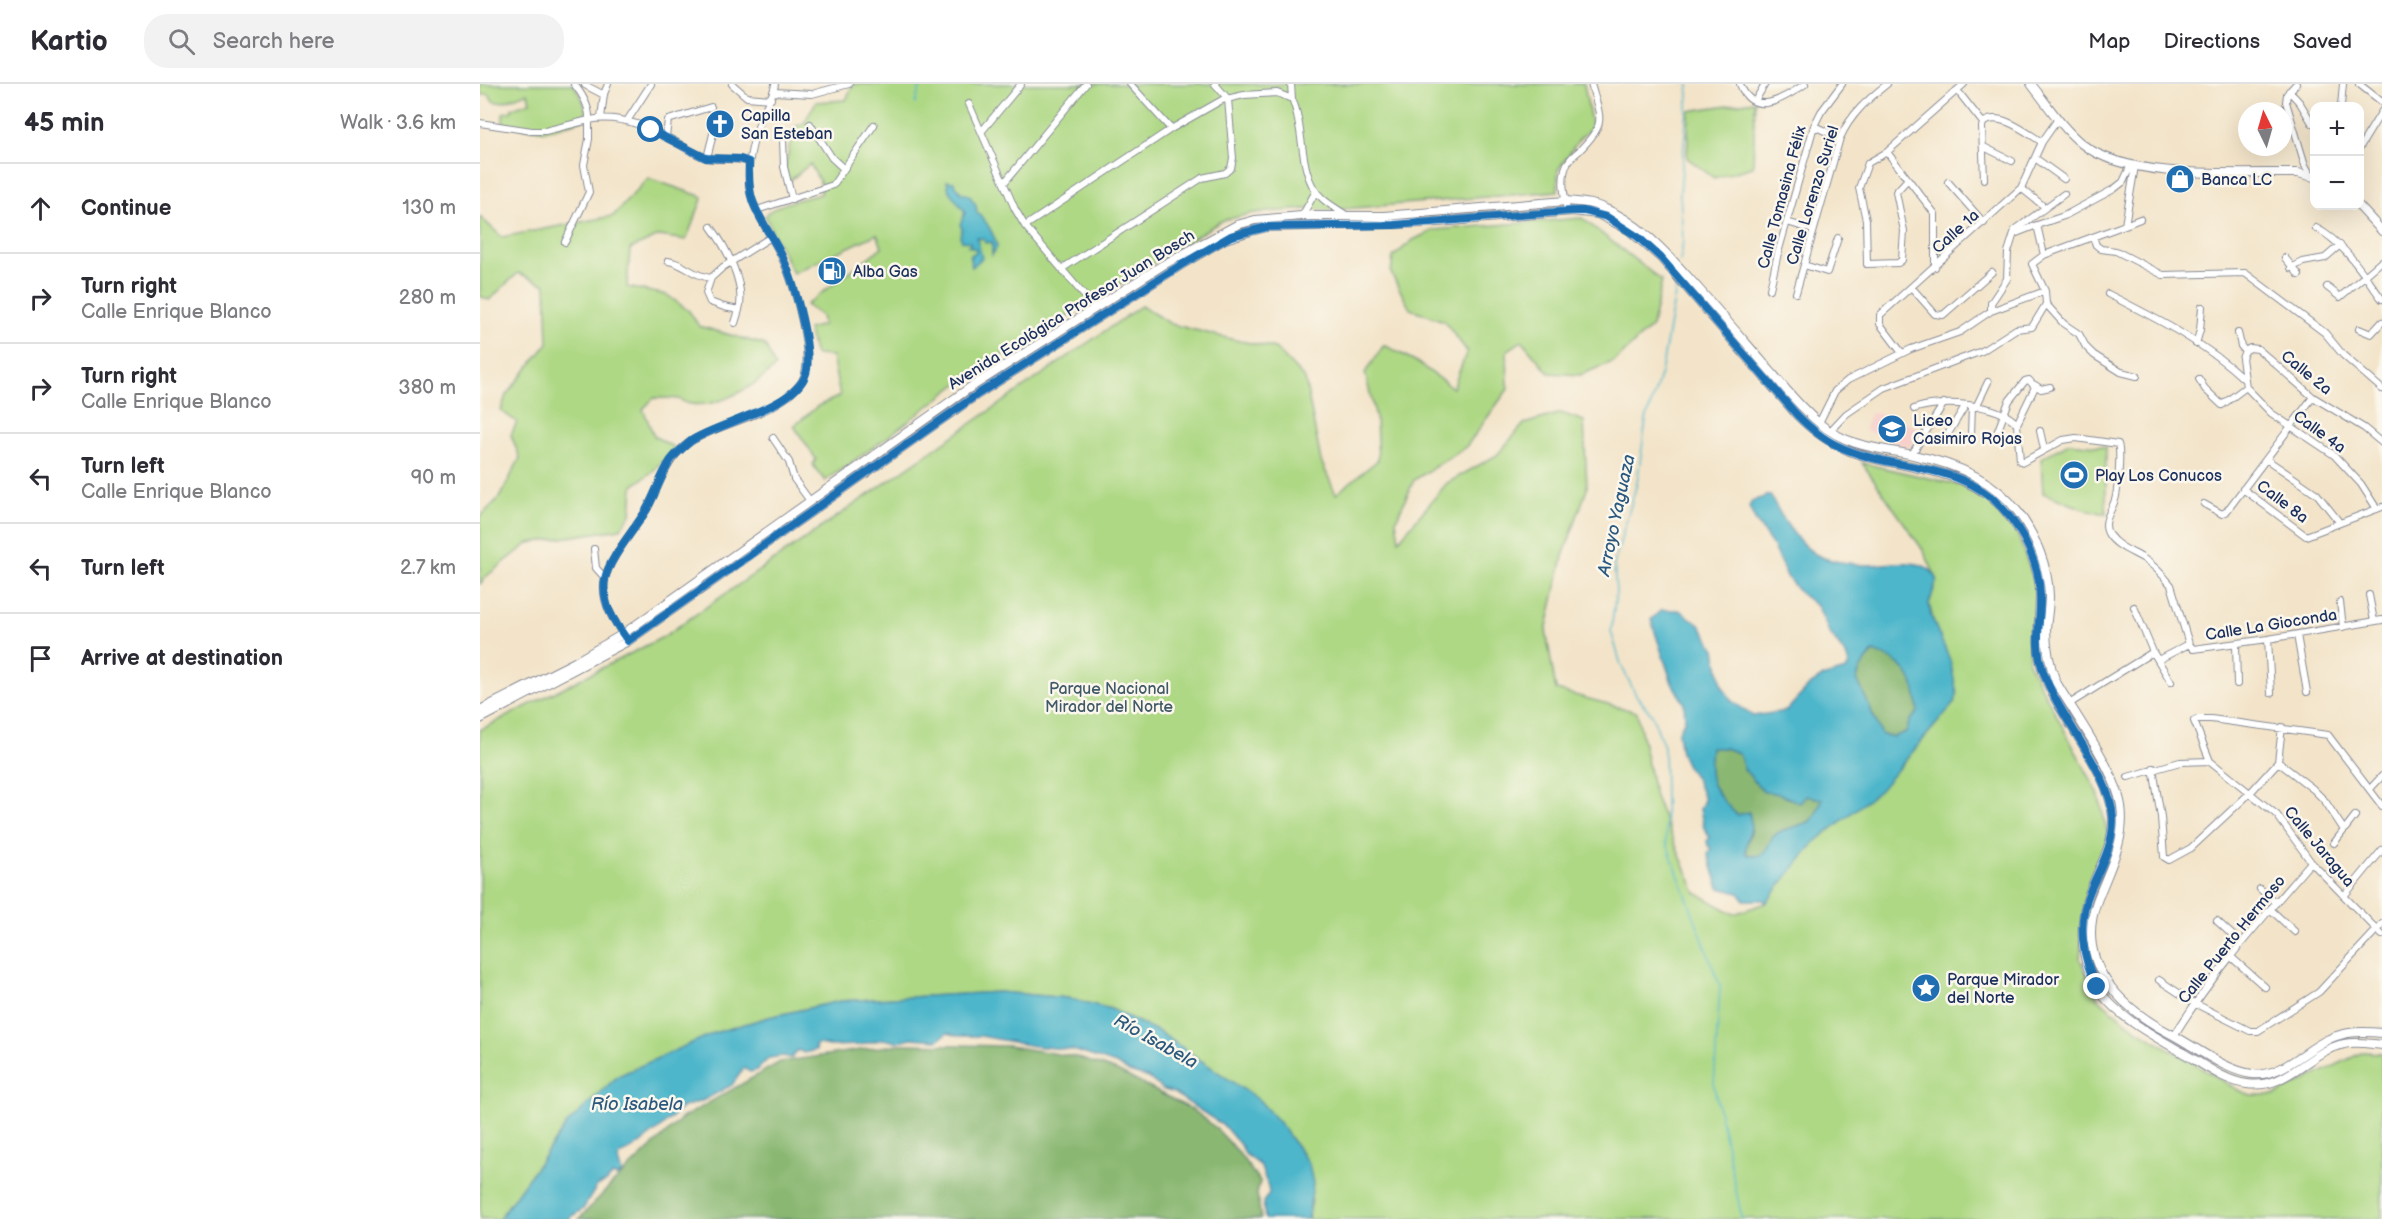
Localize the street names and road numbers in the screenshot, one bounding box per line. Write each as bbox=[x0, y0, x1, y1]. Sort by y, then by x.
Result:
street label: Calle Tomasina Félix bbox=[1754, 123, 1811, 271]
street label: Calle Lorenzo Suriel bbox=[1783, 123, 1844, 267]
street label: Calle 1a bbox=[1929, 206, 1983, 258]
street label: Avenida Ecológica Profesor Juan Bosch bbox=[945, 226, 1199, 394]
street label: Calle 2a bbox=[2277, 347, 2335, 399]
street label: Calle 4a bbox=[2289, 407, 2349, 458]
street label: Calle 8a bbox=[2253, 477, 2312, 528]
street label: Calle La Gioconda bbox=[2204, 606, 2338, 645]
street label: Calle Jaragua bbox=[2280, 803, 2358, 891]
street label: Calle Puerto Hermoso bbox=[2174, 872, 2290, 1008]

